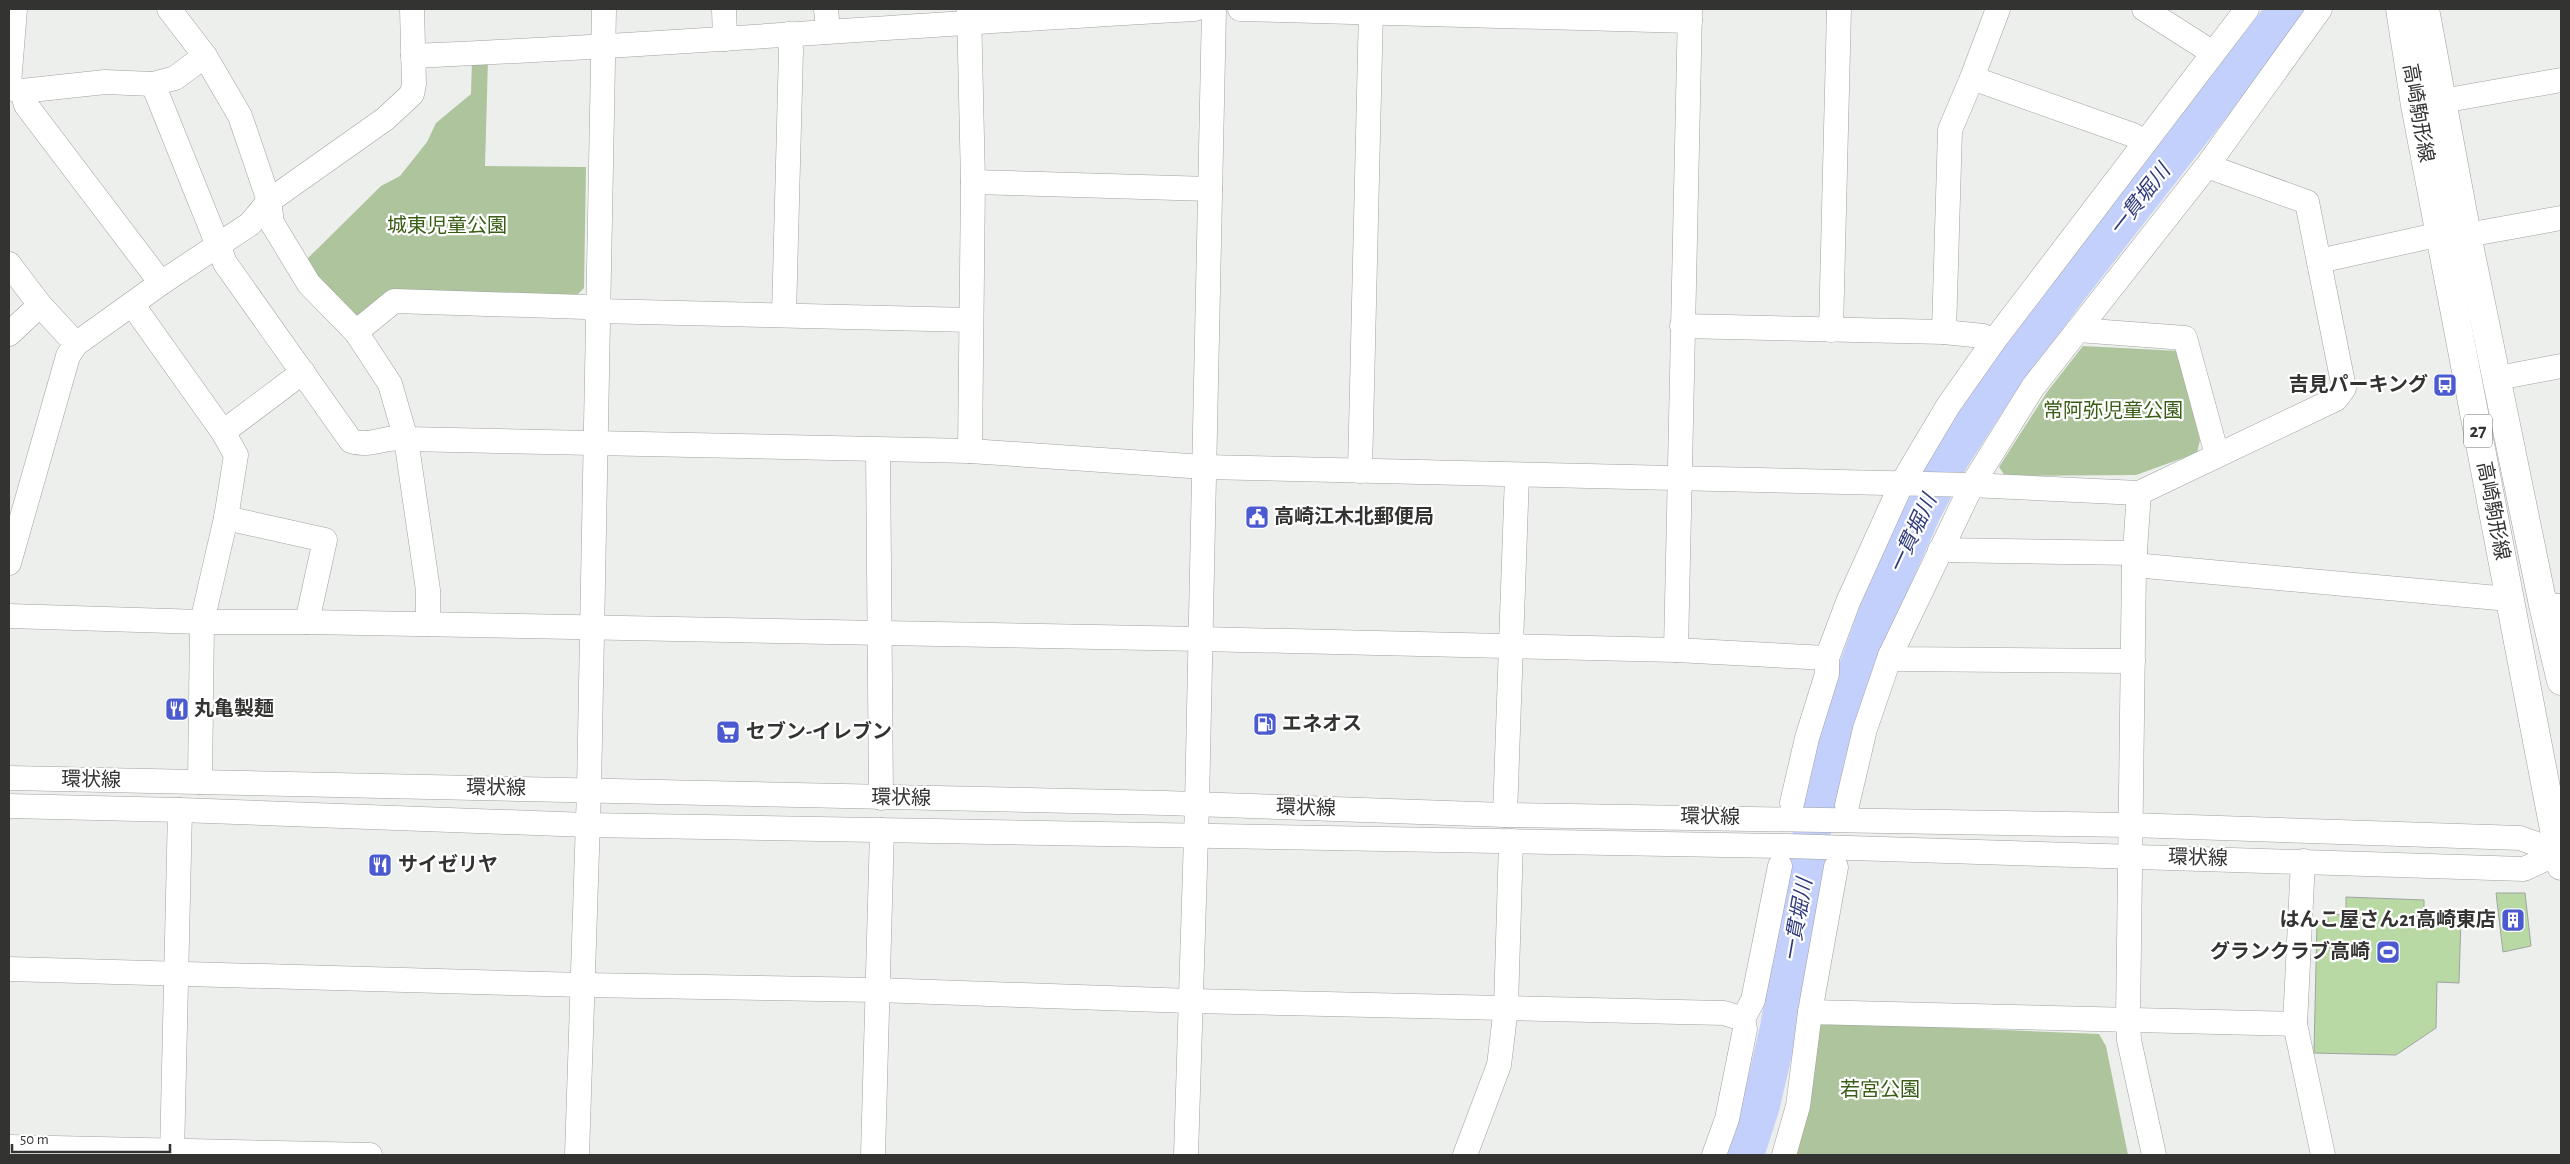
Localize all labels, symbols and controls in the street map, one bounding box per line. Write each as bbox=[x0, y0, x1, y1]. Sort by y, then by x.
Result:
street label: 高崎駒形線 bbox=[2399, 62, 2439, 164]
water label: 一貫堀川 bbox=[2105, 158, 2175, 240]
park label: 城東児童公園 bbox=[387, 214, 507, 236]
bus stop icon: 吉見パーキング bbox=[2432, 372, 2458, 398]
place label: 吉見パーキング bbox=[2289, 373, 2428, 395]
park label: 常阿弥児童公園 bbox=[2043, 400, 2183, 421]
road number: 27 bbox=[2464, 414, 2492, 448]
street label: 高崎駒形線 bbox=[2474, 460, 2514, 562]
water label: 一貫堀川 bbox=[1885, 489, 1941, 577]
public building icon: 高崎江木北郵便局 bbox=[1244, 504, 1270, 530]
place label: 高崎江木北郵便局 bbox=[1274, 506, 1434, 527]
restaurant icon: 丸亀製麺 bbox=[164, 696, 190, 722]
place label: 丸亀製麺 bbox=[194, 697, 274, 719]
fuel station icon: エネオス bbox=[1252, 711, 1278, 737]
place label: エネオス bbox=[1282, 714, 1362, 734]
supermarket icon: セブン-イレブン bbox=[715, 719, 741, 745]
place label: セブン-イレブン bbox=[746, 720, 892, 742]
street label: 環状線 bbox=[61, 767, 121, 791]
street label: 環状線 bbox=[466, 775, 526, 799]
street label: 環状線 bbox=[871, 785, 931, 809]
street label: 環状線 bbox=[1276, 795, 1336, 819]
street label: 環状線 bbox=[1680, 804, 1740, 828]
street label: 環状線 bbox=[2168, 845, 2228, 869]
restaurant icon: サイゼリヤ bbox=[367, 852, 393, 878]
place label: サイゼリヤ bbox=[398, 853, 498, 875]
water label: 一貫堀川 bbox=[1779, 875, 1816, 963]
building icon: はんこ屋さん21高崎東店 bbox=[2500, 907, 2526, 933]
place label: はんこ屋さん21高崎東店 bbox=[2279, 909, 2496, 930]
sports icon: グランクラブ高崎 bbox=[2375, 939, 2401, 965]
place label: グランクラブ高崎 bbox=[2210, 940, 2370, 962]
park label: 若宮公園 bbox=[1840, 1079, 1920, 1100]
scale bar bbox=[12, 1122, 170, 1154]
text: 50 m bbox=[20, 1132, 49, 1147]

